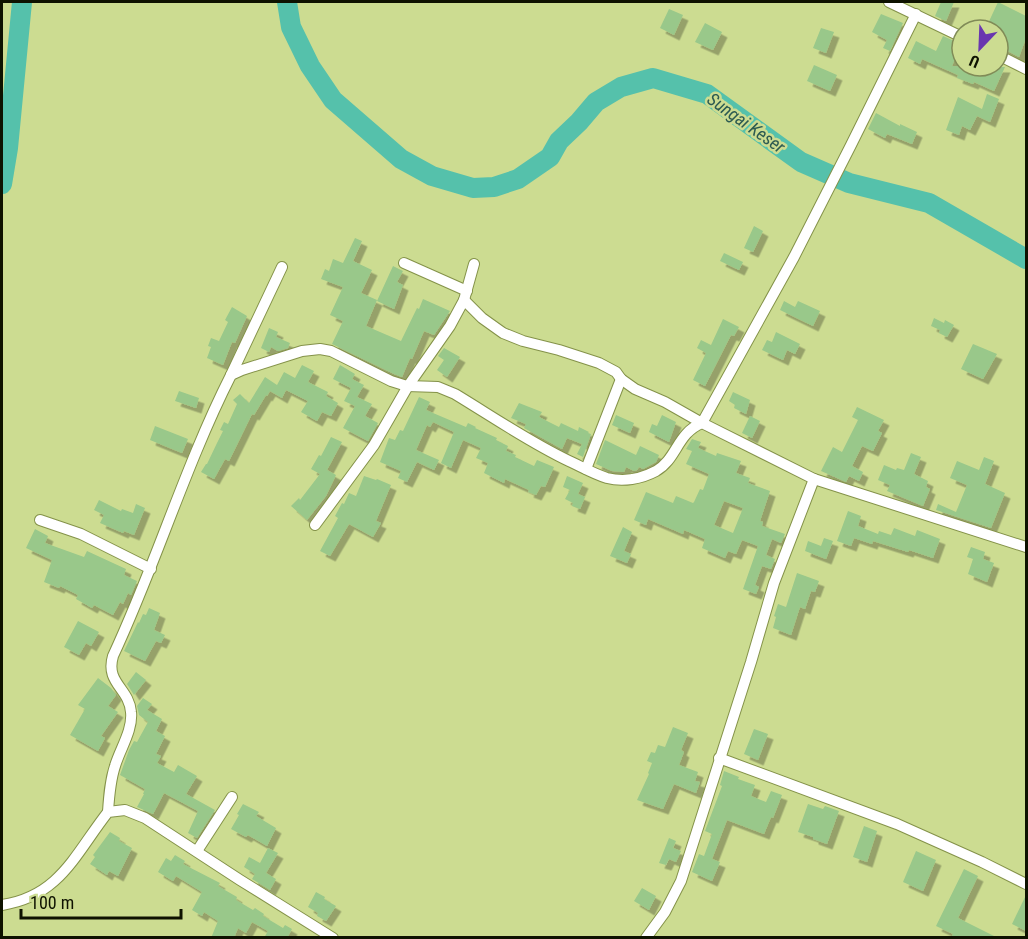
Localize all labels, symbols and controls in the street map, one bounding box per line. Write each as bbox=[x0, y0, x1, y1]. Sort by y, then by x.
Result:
north arrow bbox=[950, 18, 1010, 78]
text: U bbox=[966, 51, 982, 72]
water label: Sungai Keser bbox=[703, 88, 790, 157]
scale bar bbox=[21, 882, 182, 920]
text: 100 m bbox=[30, 892, 74, 913]

